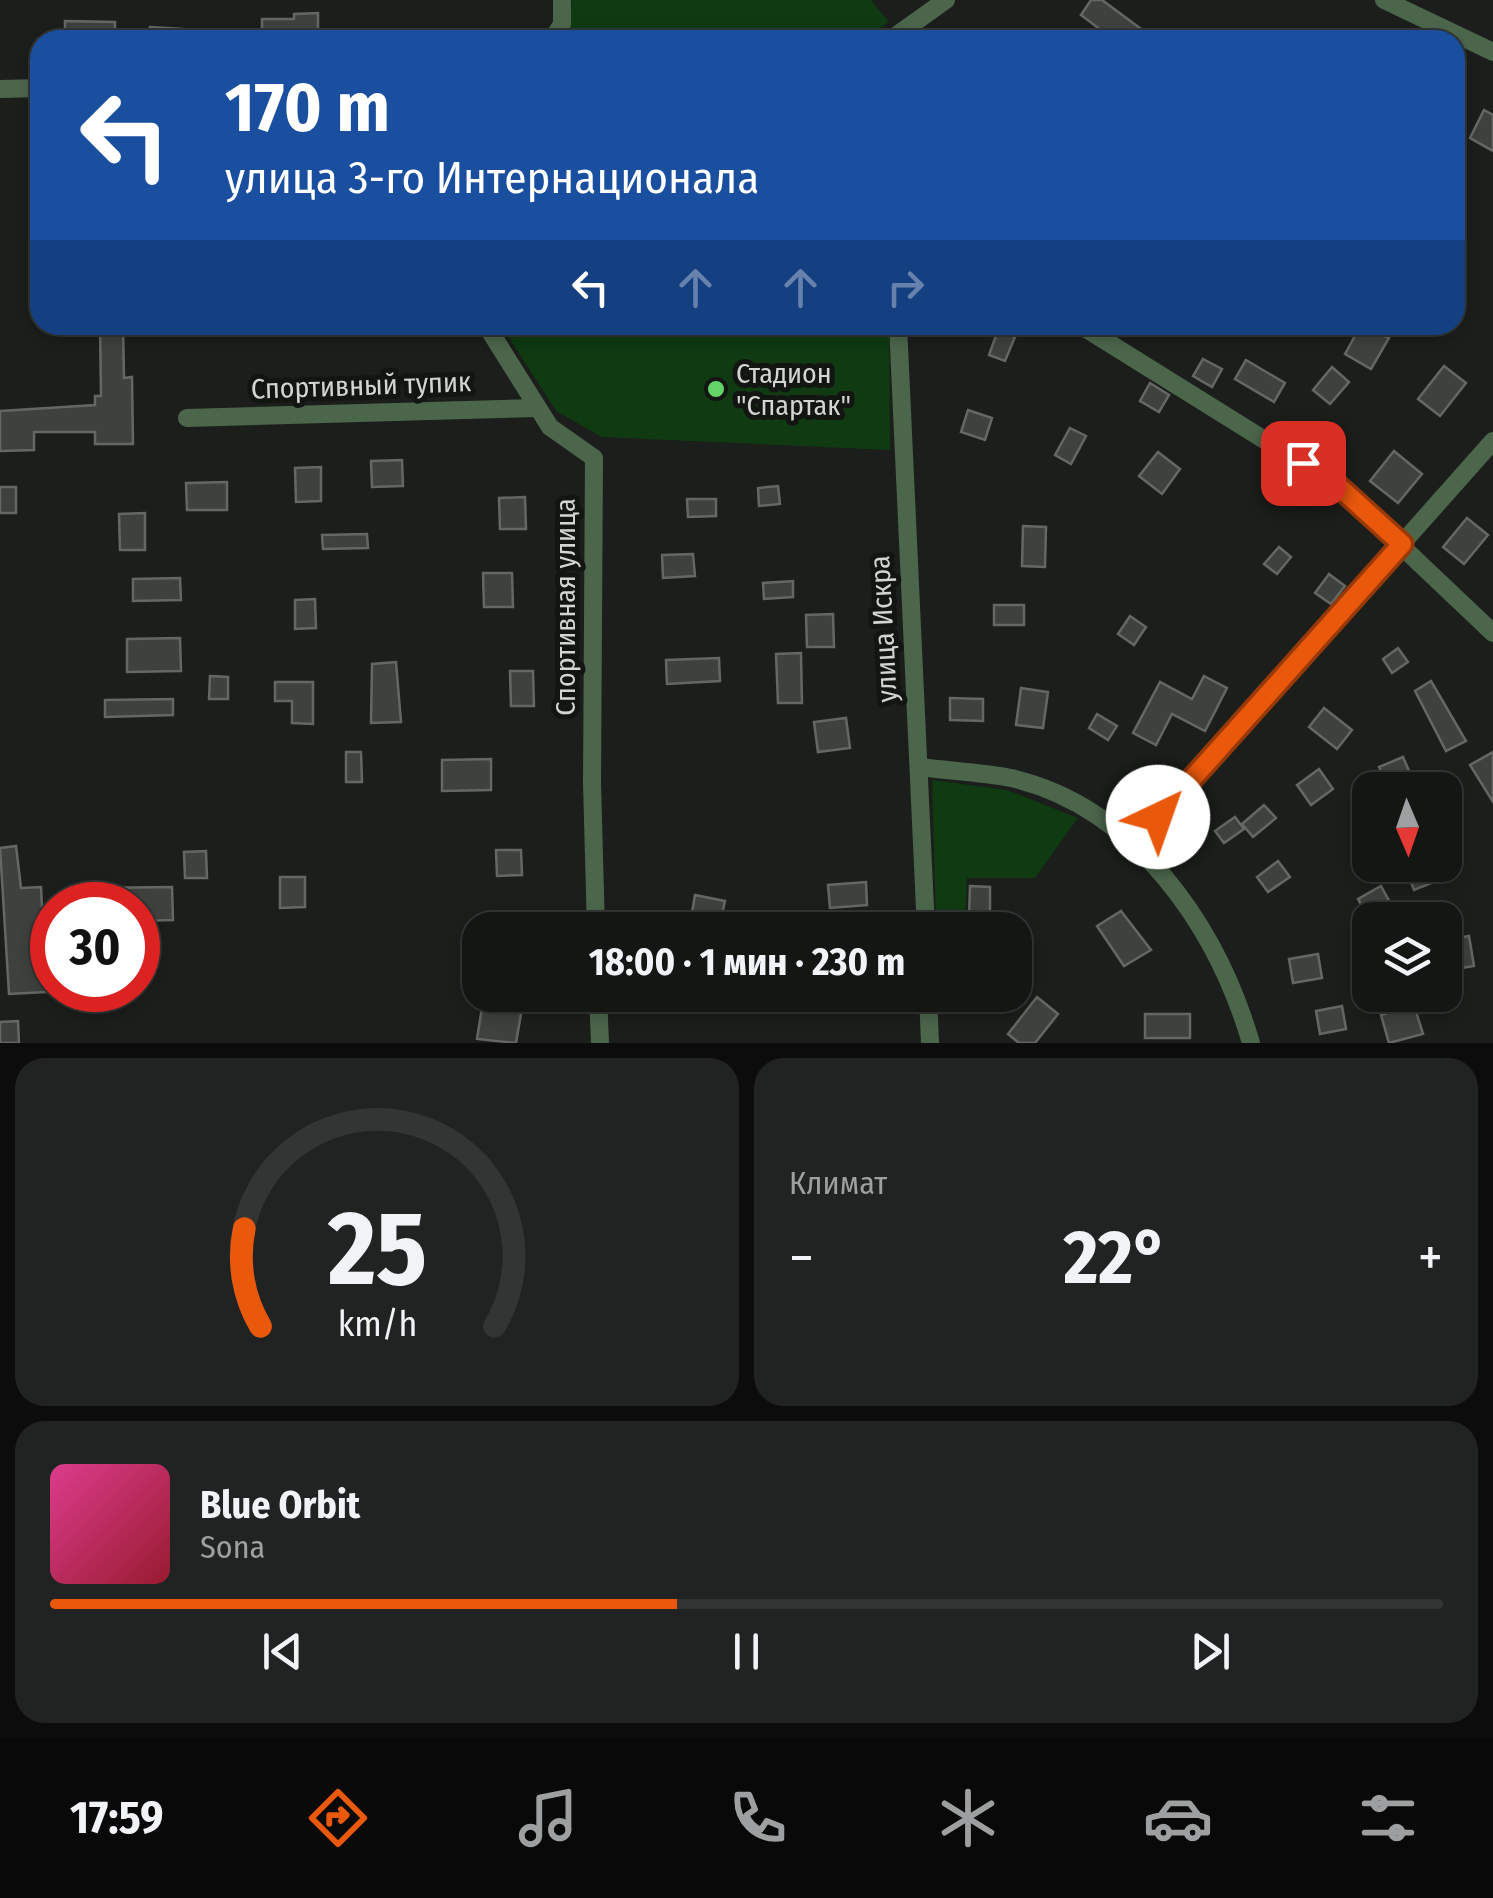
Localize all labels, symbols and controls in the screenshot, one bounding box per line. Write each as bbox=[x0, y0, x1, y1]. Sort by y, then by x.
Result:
text: 170 m bbox=[225, 66, 390, 150]
icon: left bbox=[60, 70, 190, 200]
text: улица 3-го Интернационала bbox=[225, 151, 759, 205]
icon: left bbox=[563, 260, 618, 315]
icon: ahead bbox=[668, 260, 723, 315]
icon: ahead bbox=[773, 260, 828, 315]
icon: right bbox=[878, 260, 933, 315]
place label: Стадион "Спартак" bbox=[736, 357, 851, 422]
street label: Спортивный тупик bbox=[250, 365, 472, 406]
marker: Стадион "Спартак" bbox=[705, 378, 727, 400]
pin bbox=[1261, 421, 1346, 506]
icon: arrive bbox=[1276, 436, 1331, 491]
street label: Спортивная улица bbox=[549, 498, 582, 716]
street label: улица Искра bbox=[863, 555, 904, 703]
position arrow bbox=[1106, 765, 1210, 869]
north arrow bbox=[1352, 772, 1462, 882]
map controls bbox=[1352, 772, 1462, 1012]
speed limit sign: 30 bbox=[30, 882, 160, 1012]
button: layers bbox=[1352, 902, 1462, 1012]
text: 18:00 · 1 мин · 230 m bbox=[589, 939, 905, 985]
text: Климат bbox=[789, 1164, 887, 1202]
text: 25 bbox=[326, 1187, 427, 1312]
text: 22° bbox=[1064, 1213, 1168, 1303]
text: − bbox=[789, 1225, 814, 1291]
text: + bbox=[1418, 1225, 1443, 1291]
text: km/h bbox=[337, 1303, 417, 1345]
text: Blue Orbit bbox=[200, 1482, 360, 1528]
text: Sona bbox=[200, 1528, 265, 1566]
icon: previous bbox=[255, 1624, 310, 1679]
icon: pause bbox=[719, 1624, 774, 1679]
icon: next bbox=[1183, 1624, 1238, 1679]
icon: directions bbox=[303, 1783, 373, 1853]
icon: music bbox=[513, 1783, 583, 1853]
icon: phone bbox=[723, 1783, 793, 1853]
icon: climate bbox=[933, 1783, 1003, 1853]
icon: car bbox=[1143, 1783, 1213, 1853]
icon: filters bbox=[1353, 1783, 1423, 1853]
text: 17:59 bbox=[70, 1791, 164, 1845]

